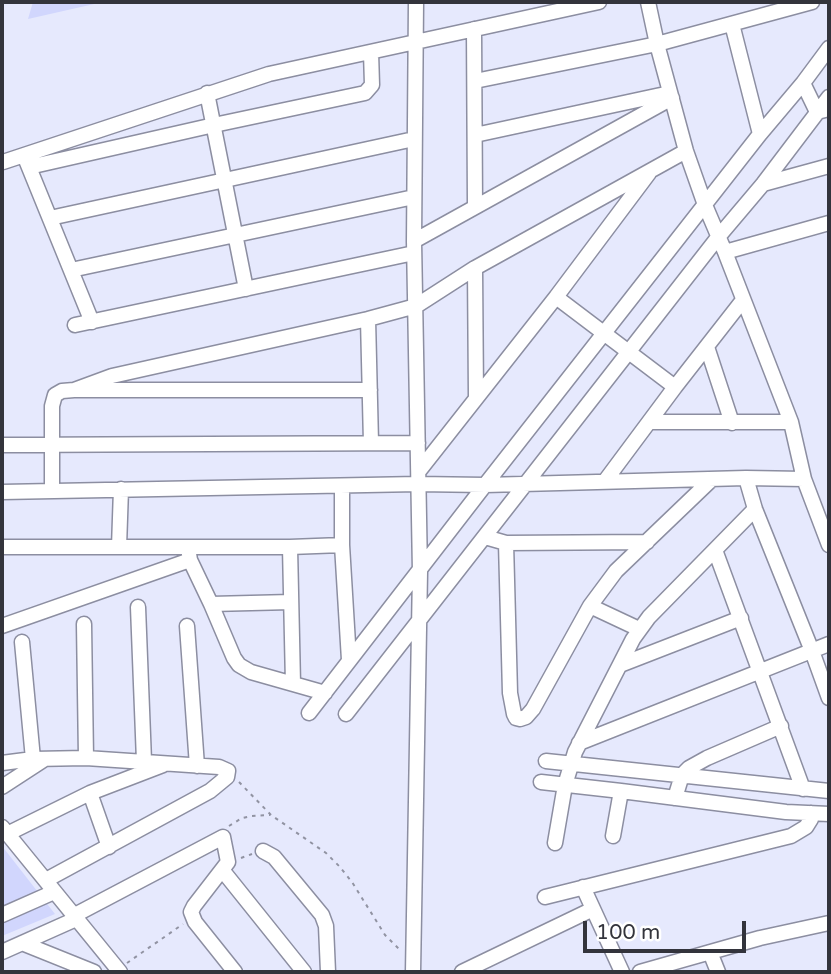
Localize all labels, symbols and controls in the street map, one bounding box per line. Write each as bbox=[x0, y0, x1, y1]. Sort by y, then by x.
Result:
scale bar bbox=[586, 908, 749, 952]
text: 100 m bbox=[596, 920, 660, 945]

